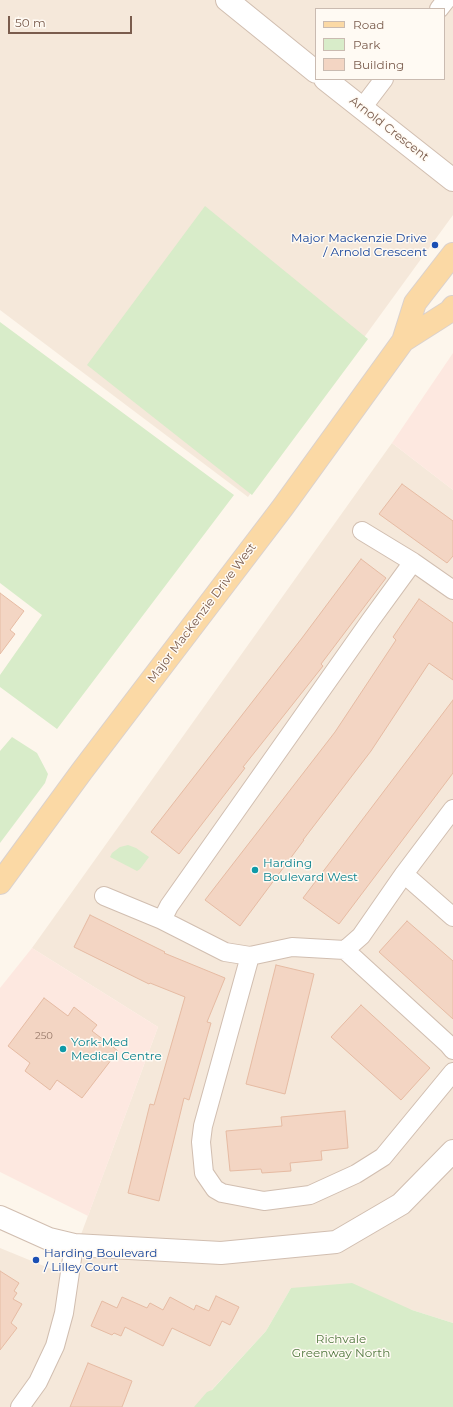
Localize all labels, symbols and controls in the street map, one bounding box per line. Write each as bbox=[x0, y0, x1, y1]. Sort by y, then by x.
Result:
scale bar bbox=[10, 8, 134, 34]
legend bbox=[315, 8, 445, 80]
text: 50 m bbox=[15, 15, 46, 30]
text: Road bbox=[353, 17, 384, 32]
text: Park bbox=[353, 37, 380, 52]
text: Building bbox=[353, 57, 404, 72]
street label: Arnold Crescent bbox=[346, 94, 432, 164]
place label: Major Mackenzie Drive / Arnold Crescent bbox=[291, 231, 427, 259]
marker: Major Mackenzie Drive / Arnold Crescent bbox=[430, 240, 440, 250]
street label: Major MacKenzie Drive West bbox=[145, 540, 259, 686]
place label: Harding Boulevard West bbox=[263, 856, 358, 884]
marker: Harding Boulevard West bbox=[250, 865, 260, 875]
house number: 250 bbox=[35, 1030, 53, 1042]
place label: York-Med Medical Centre bbox=[71, 1035, 162, 1063]
marker: York-Med Medical Centre bbox=[58, 1044, 68, 1054]
place label: Harding Boulevard / Lilley Court bbox=[44, 1246, 157, 1274]
marker: Harding Boulevard / Lilley Court bbox=[31, 1255, 41, 1265]
park label: Richvale Greenway North bbox=[292, 1332, 390, 1360]

